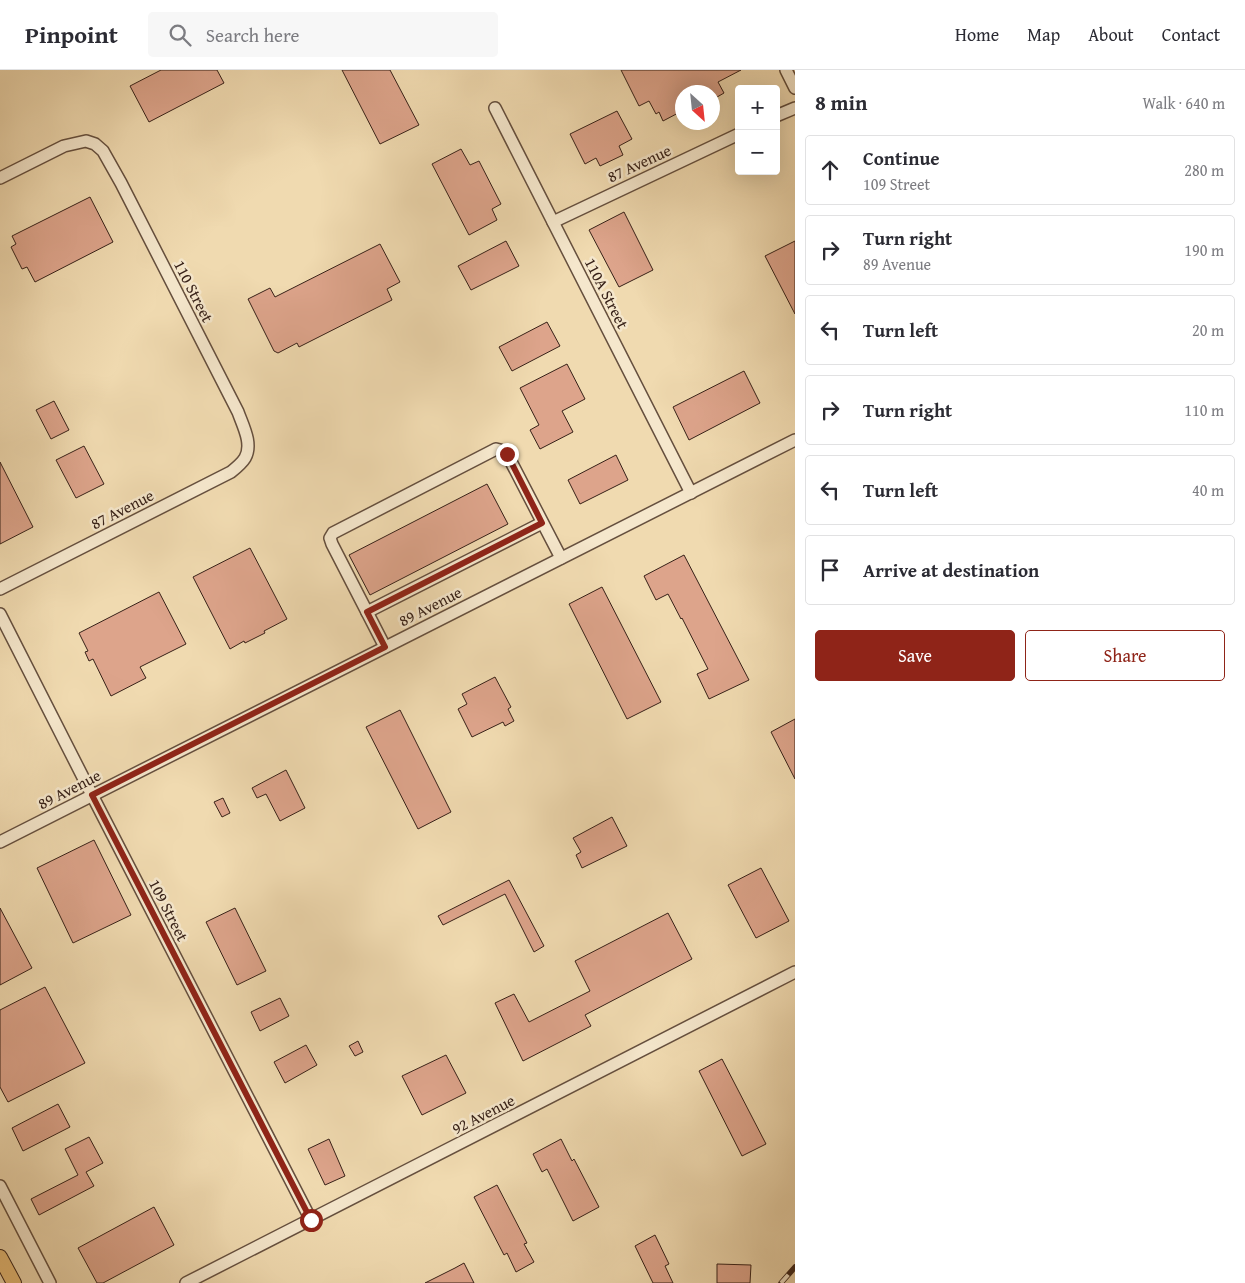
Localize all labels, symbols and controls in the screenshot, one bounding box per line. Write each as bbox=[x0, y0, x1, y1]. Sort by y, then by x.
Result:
search box bbox=[148, 12, 498, 57]
text: Pinpoint bbox=[25, 17, 118, 52]
icon: search bbox=[166, 21, 194, 49]
text: Search here bbox=[206, 21, 299, 49]
text: Home bbox=[955, 21, 999, 48]
text: Map bbox=[1027, 21, 1060, 48]
text: About bbox=[1088, 21, 1134, 48]
text: Contact bbox=[1162, 21, 1220, 48]
north arrow bbox=[675, 85, 720, 130]
map controls bbox=[735, 85, 780, 175]
button: + bbox=[735, 85, 780, 130]
text: 8 min bbox=[815, 87, 867, 118]
text: Walk · 640 m bbox=[1142, 91, 1225, 115]
button: − bbox=[735, 130, 780, 175]
street label: 87 Avenue bbox=[603, 138, 675, 188]
text: Continue bbox=[863, 144, 940, 172]
icon: ahead bbox=[816, 156, 844, 184]
text: 280 m bbox=[1184, 158, 1224, 182]
text: 109 Street bbox=[863, 172, 930, 196]
text: Turn right bbox=[863, 224, 952, 252]
icon: right bbox=[816, 236, 844, 264]
text: 190 m bbox=[1184, 238, 1224, 262]
text: 89 Avenue bbox=[863, 252, 931, 276]
street label: 110A Street bbox=[579, 253, 635, 333]
street label: 110 Street bbox=[168, 256, 220, 327]
icon: left bbox=[816, 316, 844, 344]
text: Turn left bbox=[863, 316, 938, 344]
text: 20 m bbox=[1192, 318, 1224, 342]
icon: right bbox=[816, 396, 844, 424]
text: Turn right bbox=[863, 396, 952, 424]
text: 110 m bbox=[1184, 398, 1224, 422]
route end bbox=[496, 443, 519, 466]
icon: left bbox=[816, 476, 844, 504]
text: Turn left bbox=[863, 476, 938, 504]
text: 40 m bbox=[1192, 478, 1224, 502]
street label: 87 Avenue bbox=[86, 483, 158, 535]
icon: arrive bbox=[816, 556, 844, 584]
text: Arrive at destination bbox=[863, 556, 1039, 584]
street label: 89 Avenue bbox=[394, 580, 466, 632]
button: Save bbox=[815, 630, 1015, 681]
button: Share bbox=[1025, 630, 1225, 681]
street label: 89 Avenue bbox=[33, 763, 105, 815]
street label: 109 Street bbox=[143, 875, 195, 946]
street label: 92 Avenue bbox=[447, 1088, 519, 1140]
route start bbox=[300, 1209, 323, 1232]

